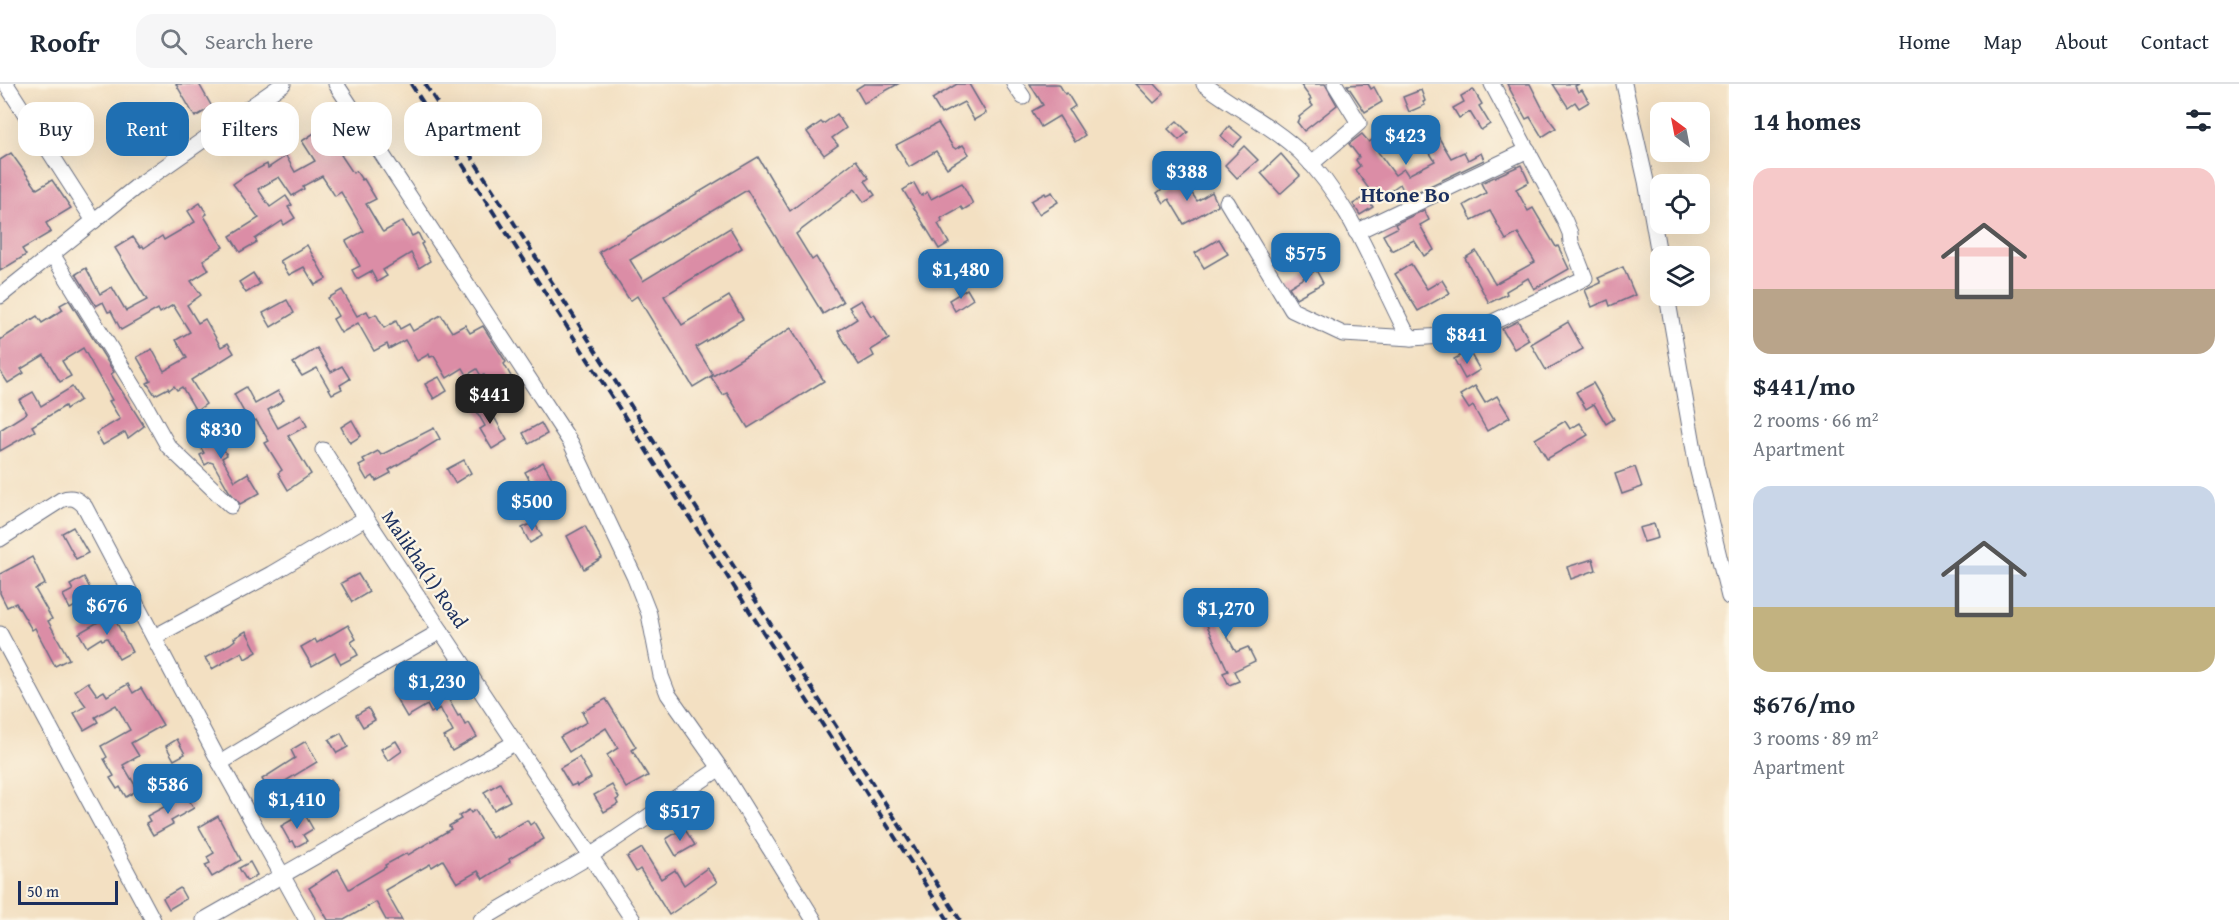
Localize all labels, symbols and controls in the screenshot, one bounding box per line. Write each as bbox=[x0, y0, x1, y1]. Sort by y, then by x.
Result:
search box bbox=[136, 14, 556, 68]
text: Roofr bbox=[30, 21, 100, 62]
icon: search bbox=[157, 25, 190, 58]
text: Search here bbox=[205, 25, 313, 57]
text: Home bbox=[1899, 26, 1950, 57]
text: Map bbox=[1983, 26, 2022, 57]
text: About bbox=[2055, 26, 2108, 57]
text: Contact bbox=[2141, 26, 2209, 57]
text: 14 homes bbox=[1753, 101, 1861, 140]
chip: Buy bbox=[18, 102, 94, 156]
chip: Rent bbox=[106, 102, 189, 156]
chip: Filters bbox=[201, 102, 299, 156]
chip: New bbox=[311, 102, 392, 156]
chip: Apartment bbox=[404, 102, 542, 156]
north arrow bbox=[1650, 102, 1710, 162]
map controls bbox=[1650, 102, 1710, 306]
icon: filters bbox=[2182, 104, 2215, 137]
pin: $423 bbox=[1370, 115, 1442, 166]
text: $423 bbox=[1385, 120, 1427, 149]
pin: $388 bbox=[1151, 151, 1223, 202]
text: $388 bbox=[1166, 156, 1208, 185]
button: locate bbox=[1650, 174, 1710, 234]
district label: Htone Bo bbox=[1360, 178, 1450, 210]
icon: home bbox=[1930, 207, 2038, 315]
pin: $575 bbox=[1270, 233, 1342, 284]
text: $575 bbox=[1285, 238, 1327, 267]
button: layers bbox=[1650, 246, 1710, 306]
pin: $1,480 bbox=[912, 249, 1010, 300]
text: $1,480 bbox=[932, 254, 990, 283]
pin: $841 bbox=[1431, 314, 1503, 365]
text: $841 bbox=[1446, 319, 1488, 348]
text: $441/mo bbox=[1753, 366, 1855, 405]
pin: $441 bbox=[454, 374, 526, 425]
text: $441 bbox=[469, 379, 511, 408]
text: 2 rooms · 66 m² bbox=[1753, 405, 1879, 434]
pin: $830 bbox=[185, 409, 257, 460]
text: $830 bbox=[200, 414, 242, 443]
text: Apartment bbox=[1753, 434, 1845, 463]
pin: $500 bbox=[496, 481, 568, 532]
text: $500 bbox=[511, 486, 553, 515]
street label: Malikha(1) Road bbox=[375, 504, 476, 634]
icon: home bbox=[1930, 525, 2038, 633]
pin: $676 bbox=[71, 585, 143, 636]
pin: $1,270 bbox=[1177, 588, 1275, 639]
text: $676 bbox=[86, 590, 128, 619]
text: $1,270 bbox=[1197, 593, 1255, 622]
pin: $1,230 bbox=[388, 661, 486, 712]
text: $1,230 bbox=[408, 666, 466, 695]
text: $676/mo bbox=[1753, 684, 1855, 723]
text: 3 rooms · 89 m² bbox=[1753, 723, 1879, 752]
text: Apartment bbox=[1753, 752, 1845, 781]
pin: $586 bbox=[132, 764, 204, 815]
text: $586 bbox=[147, 769, 189, 798]
pin: $1,410 bbox=[248, 779, 346, 830]
text: $1,410 bbox=[268, 784, 326, 813]
pin: $517 bbox=[644, 791, 716, 842]
text: $517 bbox=[659, 796, 701, 825]
scale bar bbox=[18, 878, 118, 906]
text: 50 m bbox=[27, 879, 59, 903]

